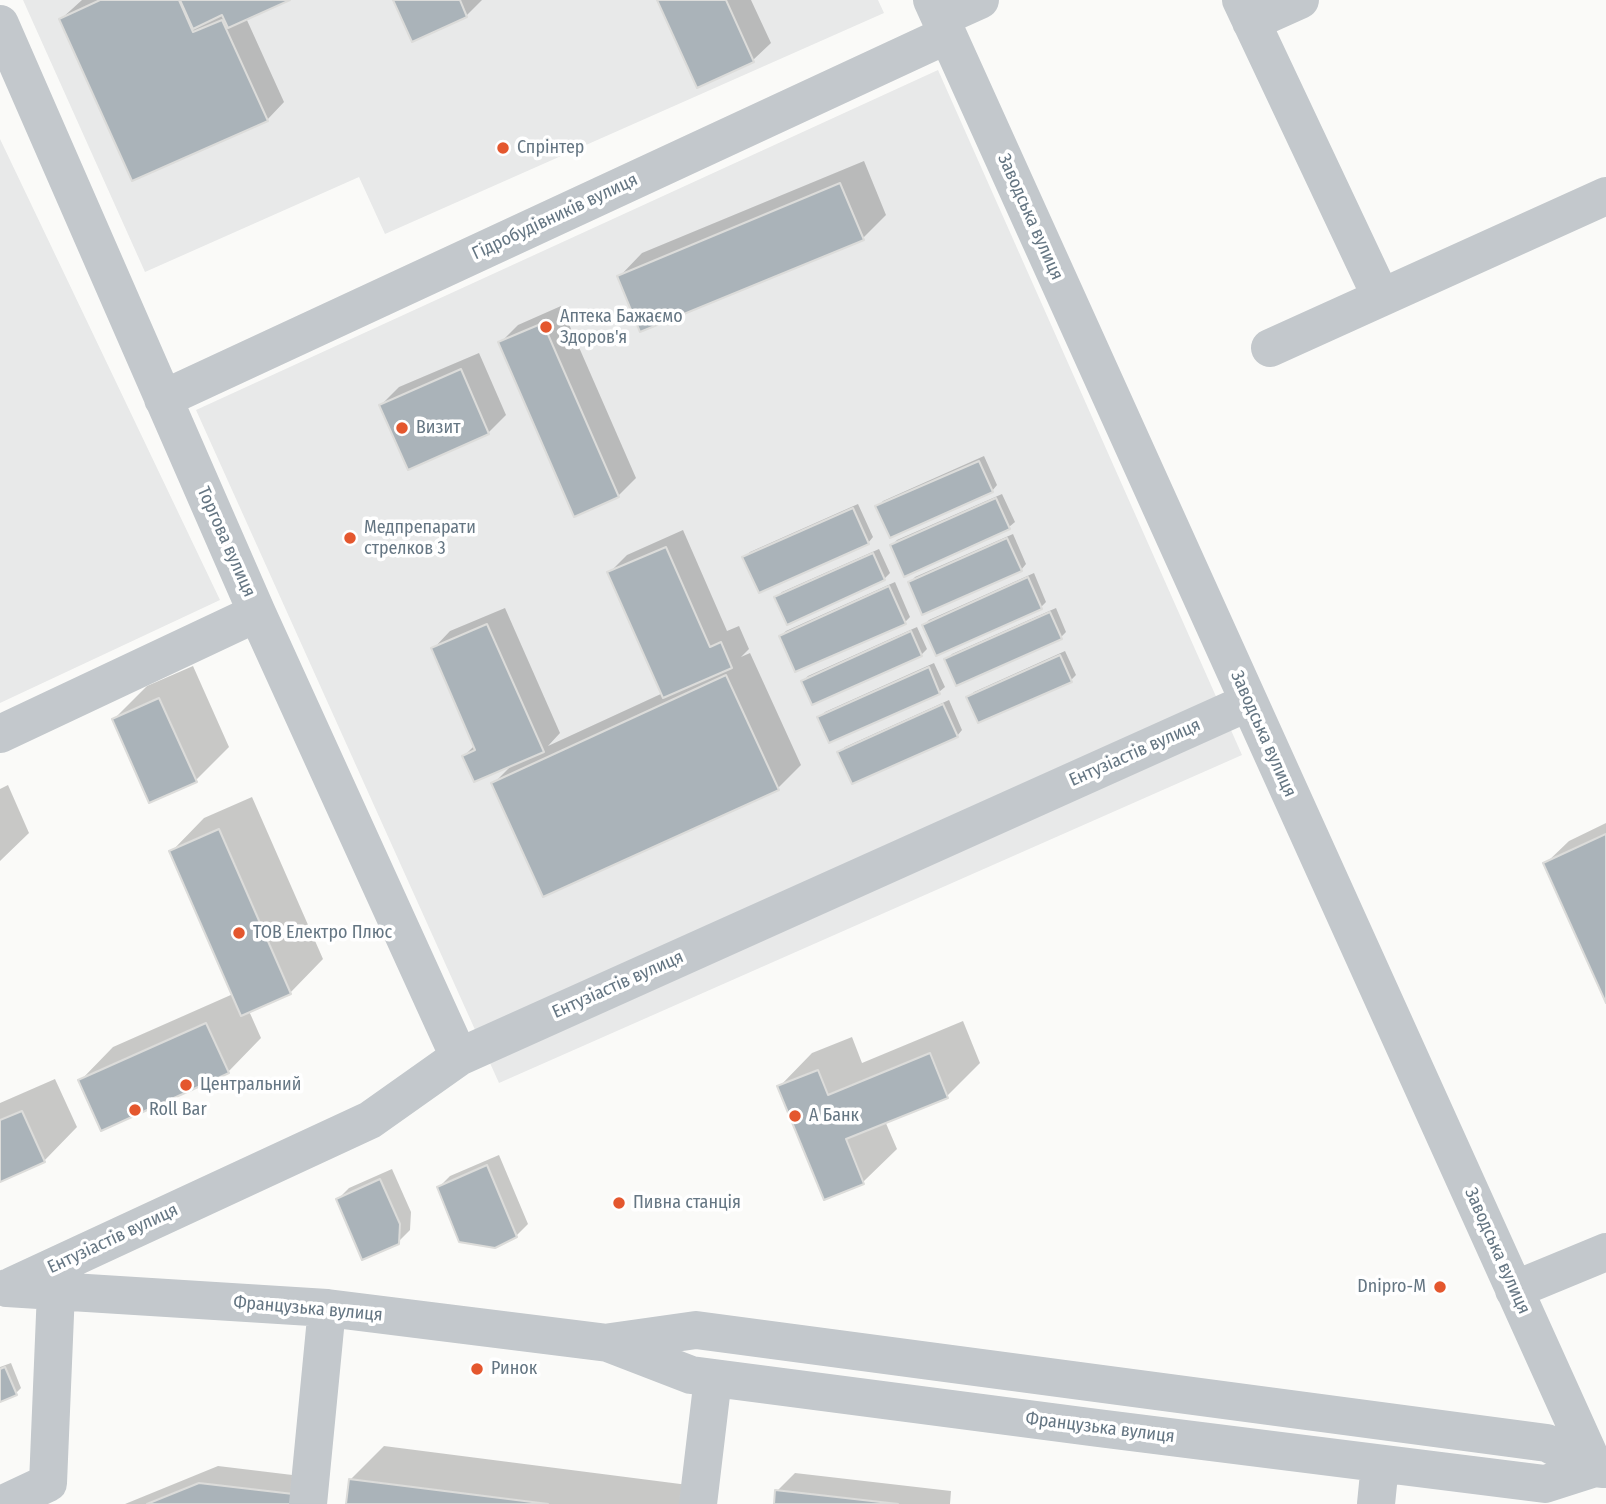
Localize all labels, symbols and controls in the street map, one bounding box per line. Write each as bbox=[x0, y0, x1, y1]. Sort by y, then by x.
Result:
place label: Спрінтер bbox=[517, 137, 584, 159]
marker: Спрінтер bbox=[495, 140, 511, 156]
street label: Заводська вулиця bbox=[992, 151, 1068, 283]
street label: Гідробудівників вулиця bbox=[469, 169, 641, 265]
place label: Аптека Бажаємо Здоров'я bbox=[560, 306, 683, 348]
marker: Аптека Бажаємо Здоров'я bbox=[538, 319, 554, 335]
place label: Визит bbox=[416, 417, 460, 439]
marker: Визит bbox=[394, 420, 410, 436]
street label: Торгова вулиця bbox=[192, 484, 260, 600]
place label: Медпрепарати стрелков 3 bbox=[364, 517, 476, 560]
marker: Медпрепарати стрелков 3 bbox=[342, 530, 358, 546]
street label: Заводська вулиця bbox=[1225, 668, 1301, 800]
street label: Ентузіастів вулиця bbox=[1066, 714, 1204, 792]
place label: ТОВ Електро Плюс bbox=[253, 922, 392, 944]
marker: ТОВ Електро Плюс bbox=[231, 925, 247, 941]
street label: Ентузіастів вулиця bbox=[549, 946, 687, 1024]
place label: Центральний bbox=[200, 1074, 301, 1096]
marker: Центральний bbox=[178, 1077, 194, 1093]
place label: Roll Bar bbox=[149, 1099, 207, 1121]
marker: Roll Bar bbox=[127, 1102, 143, 1118]
place label: А Банк bbox=[809, 1105, 859, 1127]
marker: А Банк bbox=[787, 1108, 803, 1124]
street label: Заводська вулиця bbox=[1459, 1185, 1535, 1317]
place label: Пивна станція bbox=[633, 1192, 741, 1214]
marker: Пивна станція bbox=[611, 1195, 627, 1211]
street label: Ентузіастів вулиця bbox=[44, 1199, 182, 1279]
place label: Dnipro-M bbox=[1357, 1276, 1426, 1298]
marker: Dnipro-M bbox=[1432, 1279, 1448, 1295]
street label: Французька вулиця bbox=[232, 1292, 384, 1326]
place label: Ринок bbox=[491, 1358, 537, 1380]
marker: Ринок bbox=[469, 1361, 485, 1377]
street label: Французька вулиця bbox=[1024, 1408, 1176, 1448]

